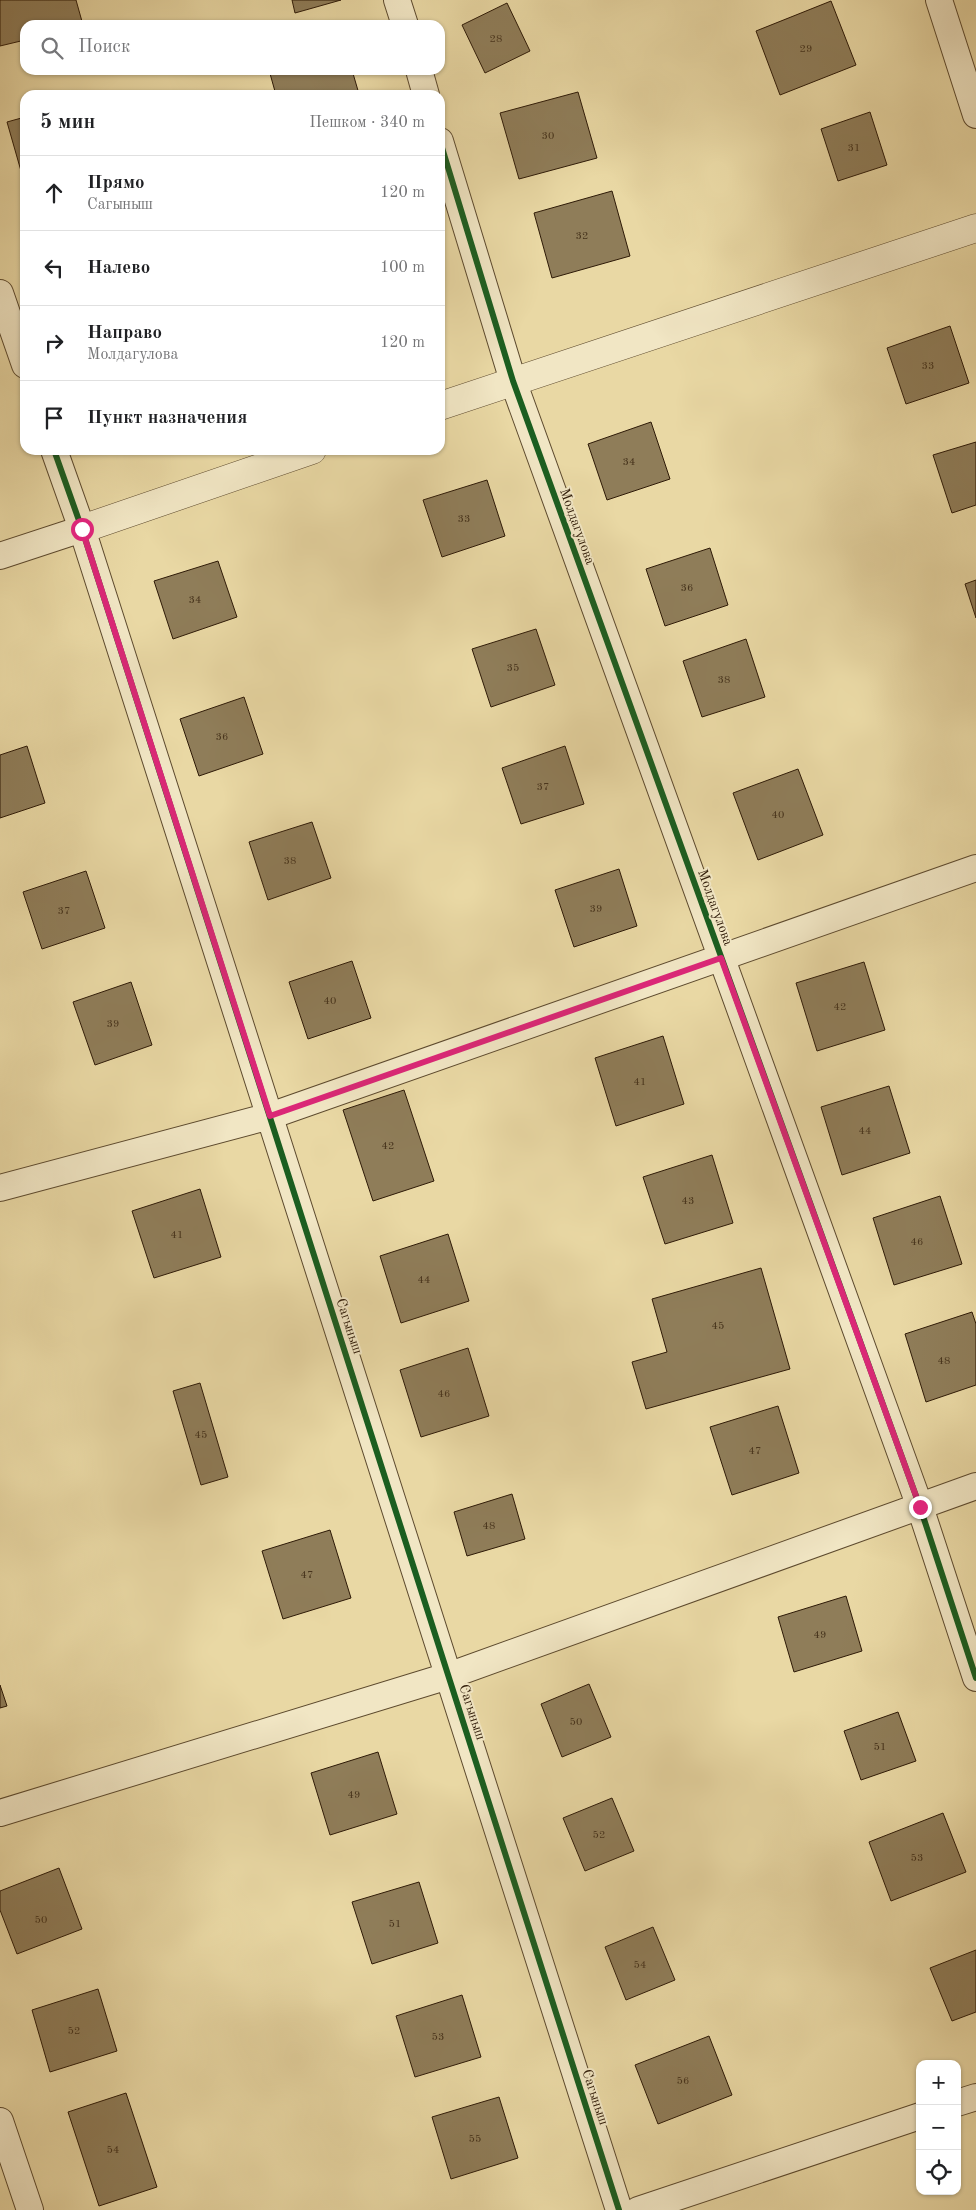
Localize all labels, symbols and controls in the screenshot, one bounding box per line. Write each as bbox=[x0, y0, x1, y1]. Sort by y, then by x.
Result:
search box bbox=[20, 20, 445, 75]
icon: search bbox=[38, 34, 66, 62]
house number: 28 bbox=[490, 34, 502, 45]
text: Поиск bbox=[78, 38, 130, 57]
house number: 29 bbox=[800, 44, 812, 55]
text: 5 мин bbox=[40, 112, 95, 133]
text: Пешком · 340 m bbox=[309, 115, 425, 131]
house number: 30 bbox=[542, 131, 554, 142]
house number: 31 bbox=[848, 143, 860, 154]
text: Прямо bbox=[87, 174, 145, 193]
icon: ahead bbox=[40, 179, 68, 207]
text: 120 m bbox=[380, 185, 425, 201]
text: Сагыныш bbox=[87, 197, 153, 213]
house number: 32 bbox=[576, 231, 588, 242]
icon: left bbox=[40, 254, 68, 282]
text: Налево bbox=[87, 259, 150, 278]
text: 100 m bbox=[380, 260, 425, 276]
text: Направо bbox=[87, 324, 162, 343]
icon: right bbox=[40, 329, 68, 357]
text: 120 m bbox=[380, 335, 425, 351]
text: Молдагулова bbox=[87, 347, 178, 363]
house number: 33 bbox=[922, 361, 934, 372]
icon: arrive bbox=[40, 404, 68, 432]
text: Пункт назначения bbox=[87, 409, 247, 428]
house number: 34 bbox=[623, 457, 635, 468]
street label: Молдагулова bbox=[557, 486, 597, 566]
house number: 33 bbox=[458, 514, 470, 525]
route start bbox=[71, 518, 94, 541]
house number: 36 bbox=[681, 583, 693, 594]
house number: 34 bbox=[189, 595, 201, 606]
house number: 35 bbox=[507, 663, 519, 674]
house number: 38 bbox=[718, 675, 730, 686]
house number: 36 bbox=[216, 732, 228, 743]
house number: 37 bbox=[537, 782, 549, 793]
house number: 40 bbox=[772, 810, 784, 821]
house number: 38 bbox=[284, 856, 296, 867]
street label: Молдагулова bbox=[695, 867, 735, 947]
house number: 39 bbox=[590, 904, 602, 915]
house number: 37 bbox=[58, 906, 70, 917]
house number: 40 bbox=[324, 996, 336, 1007]
house number: 42 bbox=[834, 1002, 846, 1013]
house number: 39 bbox=[107, 1019, 119, 1030]
house number: 41 bbox=[634, 1077, 646, 1088]
house number: 44 bbox=[859, 1126, 871, 1137]
house number: 42 bbox=[382, 1141, 394, 1152]
house number: 43 bbox=[682, 1196, 694, 1207]
house number: 41 bbox=[171, 1230, 183, 1241]
house number: 46 bbox=[911, 1237, 923, 1248]
house number: 44 bbox=[418, 1275, 430, 1286]
street label: Сагыныш bbox=[333, 1297, 365, 1356]
house number: 45 bbox=[712, 1321, 724, 1332]
house number: 48 bbox=[938, 1356, 950, 1367]
house number: 46 bbox=[438, 1389, 450, 1400]
house number: 45 bbox=[195, 1430, 207, 1441]
house number: 47 bbox=[749, 1446, 761, 1457]
route end bbox=[909, 1496, 932, 1519]
house number: 48 bbox=[483, 1521, 495, 1532]
house number: 47 bbox=[301, 1570, 313, 1581]
house number: 49 bbox=[814, 1630, 826, 1641]
street label: Сагыныш bbox=[456, 1683, 488, 1742]
house number: 50 bbox=[570, 1717, 582, 1728]
house number: 51 bbox=[874, 1742, 886, 1753]
house number: 49 bbox=[348, 1790, 360, 1801]
house number: 52 bbox=[593, 1830, 605, 1841]
house number: 53 bbox=[911, 1853, 923, 1864]
house number: 50 bbox=[35, 1915, 47, 1926]
house number: 51 bbox=[389, 1919, 401, 1930]
house number: 54 bbox=[634, 1960, 646, 1971]
house number: 52 bbox=[68, 2026, 80, 2037]
house number: 53 bbox=[432, 2032, 444, 2043]
map controls bbox=[916, 2060, 961, 2195]
button: + bbox=[916, 2060, 961, 2105]
street label: Сагыныш bbox=[579, 2068, 611, 2127]
house number: 56 bbox=[677, 2076, 689, 2087]
button: − bbox=[916, 2105, 961, 2150]
house number: 55 bbox=[469, 2134, 481, 2145]
house number: 54 bbox=[107, 2145, 119, 2156]
button: locate bbox=[916, 2150, 961, 2195]

